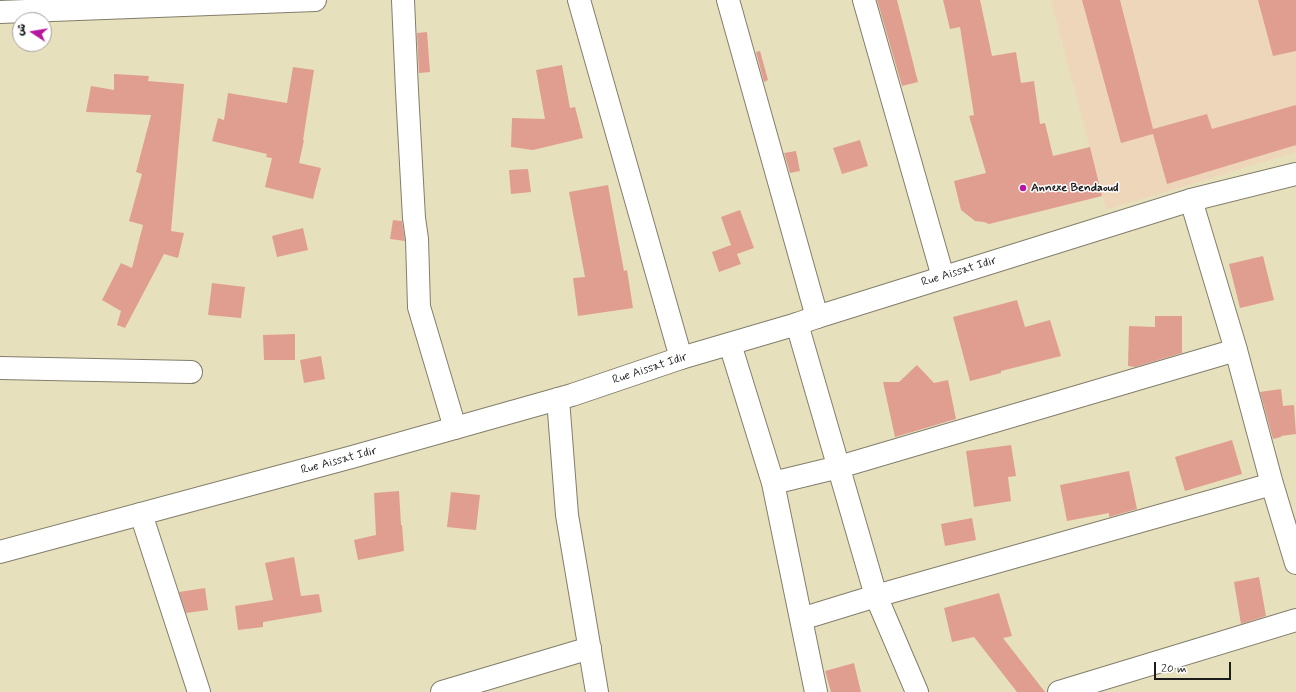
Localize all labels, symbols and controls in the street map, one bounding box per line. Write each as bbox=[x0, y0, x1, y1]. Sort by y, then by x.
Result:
north arrow bbox=[12, 12, 52, 52]
text: ش bbox=[13, 22, 29, 37]
place label: Annexe Bendaoud bbox=[1031, 181, 1118, 195]
marker: Annexe Bendaoud bbox=[1018, 183, 1028, 193]
street label: Rue Aissat Idir bbox=[920, 254, 998, 290]
street label: Rue Aissat Idir bbox=[611, 350, 689, 388]
street label: Rue Aissat Idir bbox=[300, 444, 378, 478]
scale bar bbox=[1156, 654, 1233, 680]
text: 20 m bbox=[1161, 661, 1187, 677]

